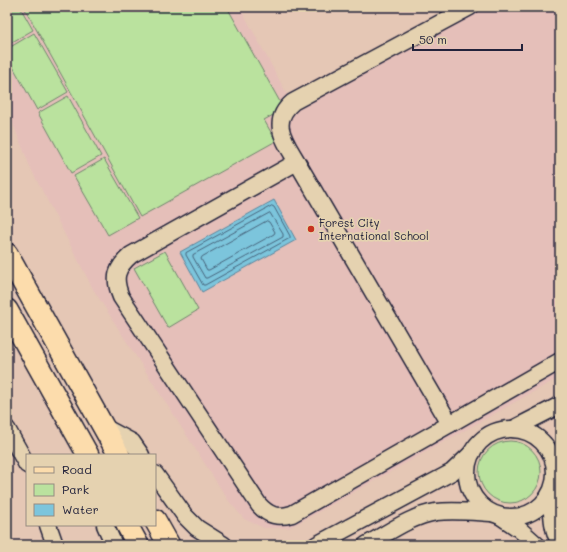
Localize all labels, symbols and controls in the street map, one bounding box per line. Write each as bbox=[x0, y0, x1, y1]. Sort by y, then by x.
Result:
scale bar bbox=[413, 26, 522, 52]
text: 50 m bbox=[419, 31, 447, 47]
place label: Forest City International School bbox=[319, 215, 429, 243]
marker: Forest City International School bbox=[306, 224, 316, 234]
legend bbox=[26, 454, 156, 526]
text: Road bbox=[62, 461, 92, 477]
text: Park bbox=[62, 481, 89, 497]
text: Water bbox=[62, 501, 99, 517]

